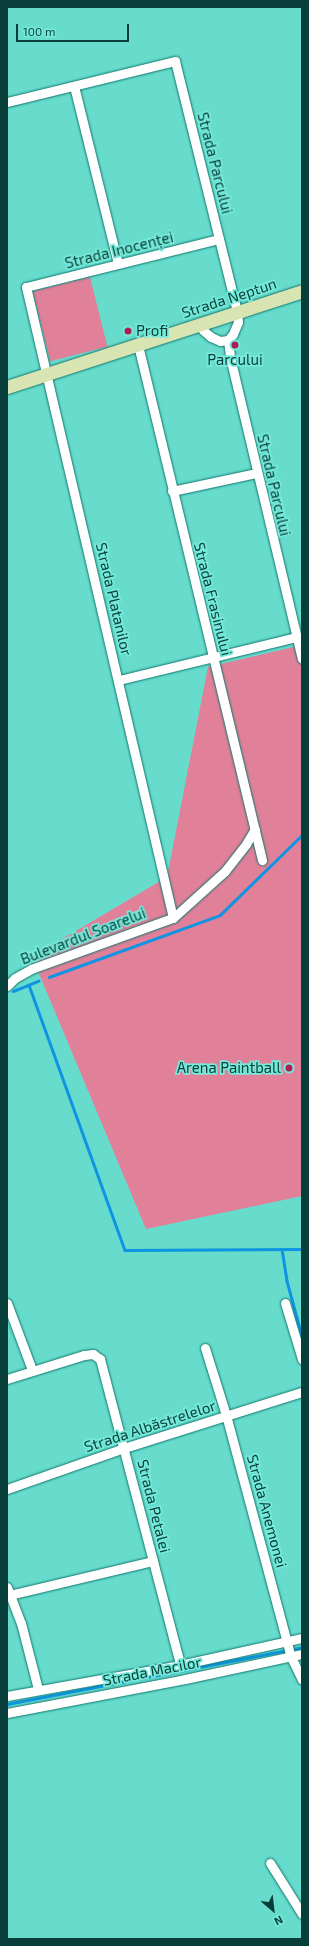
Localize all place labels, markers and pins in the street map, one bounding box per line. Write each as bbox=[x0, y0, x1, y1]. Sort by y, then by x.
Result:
place label: Profi bbox=[136, 322, 168, 340]
marker: Profi bbox=[123, 326, 133, 336]
marker: Parcului bbox=[230, 340, 240, 350]
place label: Parcului bbox=[207, 351, 263, 369]
place label: Arena Paintball bbox=[177, 1059, 281, 1077]
marker: Arena Paintball bbox=[284, 1063, 294, 1073]

